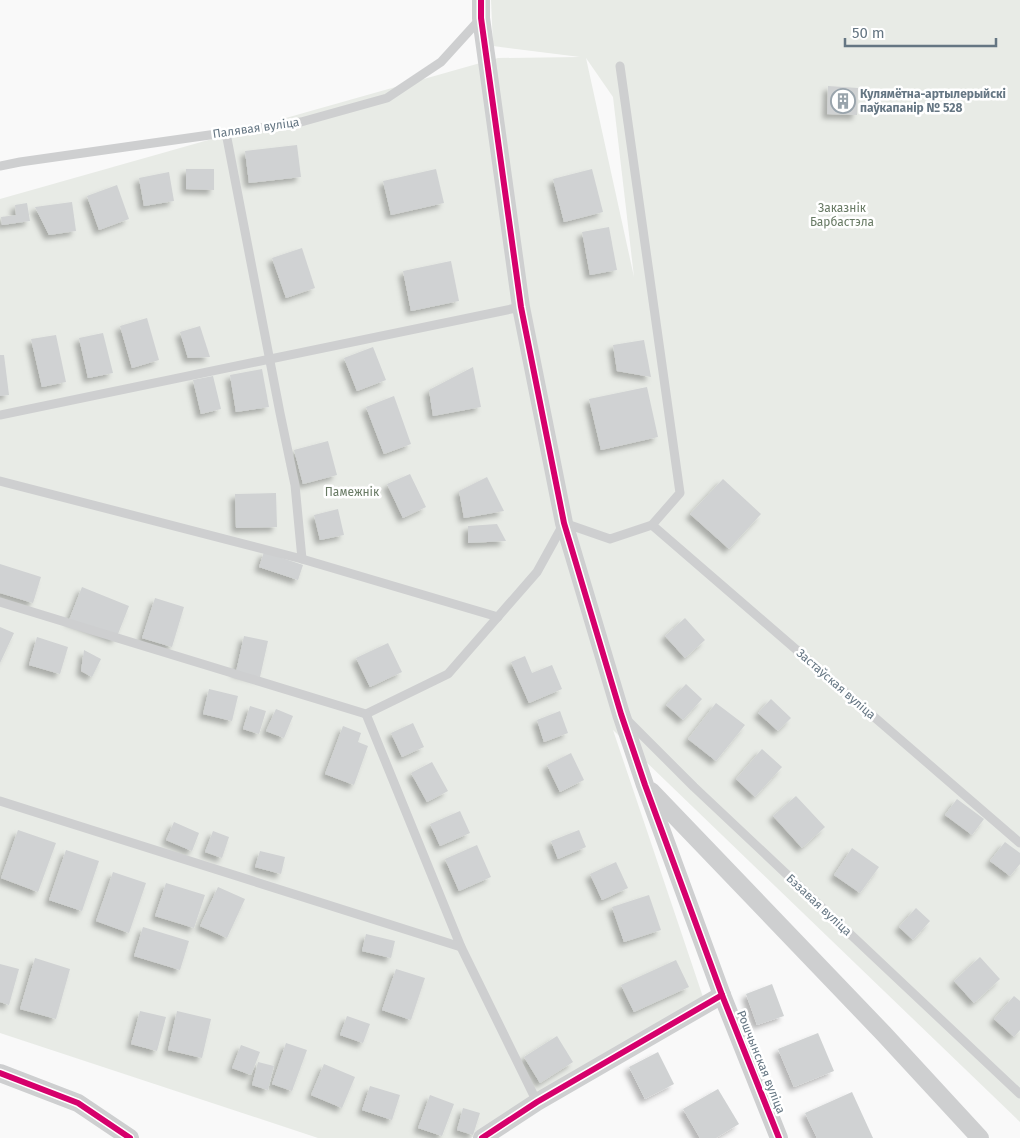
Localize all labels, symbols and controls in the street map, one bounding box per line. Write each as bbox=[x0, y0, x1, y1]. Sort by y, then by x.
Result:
scale bar bbox=[845, 15, 996, 47]
text: 50 m bbox=[852, 24, 885, 42]
place label: Кулямётна-артылерыйскі паўкапанір № 528 bbox=[860, 87, 1006, 115]
building icon: Кулямётна-артылерыйскі паўкапанір № 528 bbox=[830, 88, 856, 114]
street label: Палявая вуліца bbox=[212, 115, 300, 141]
park label: Заказнік Барбастэла bbox=[810, 201, 874, 229]
park label: Памежнік bbox=[325, 485, 380, 499]
street label: Застаўская вуліца bbox=[794, 646, 878, 722]
street label: Бэзавая вуліца bbox=[784, 871, 854, 939]
street label: Рошчынская вуліца bbox=[734, 1008, 788, 1116]

